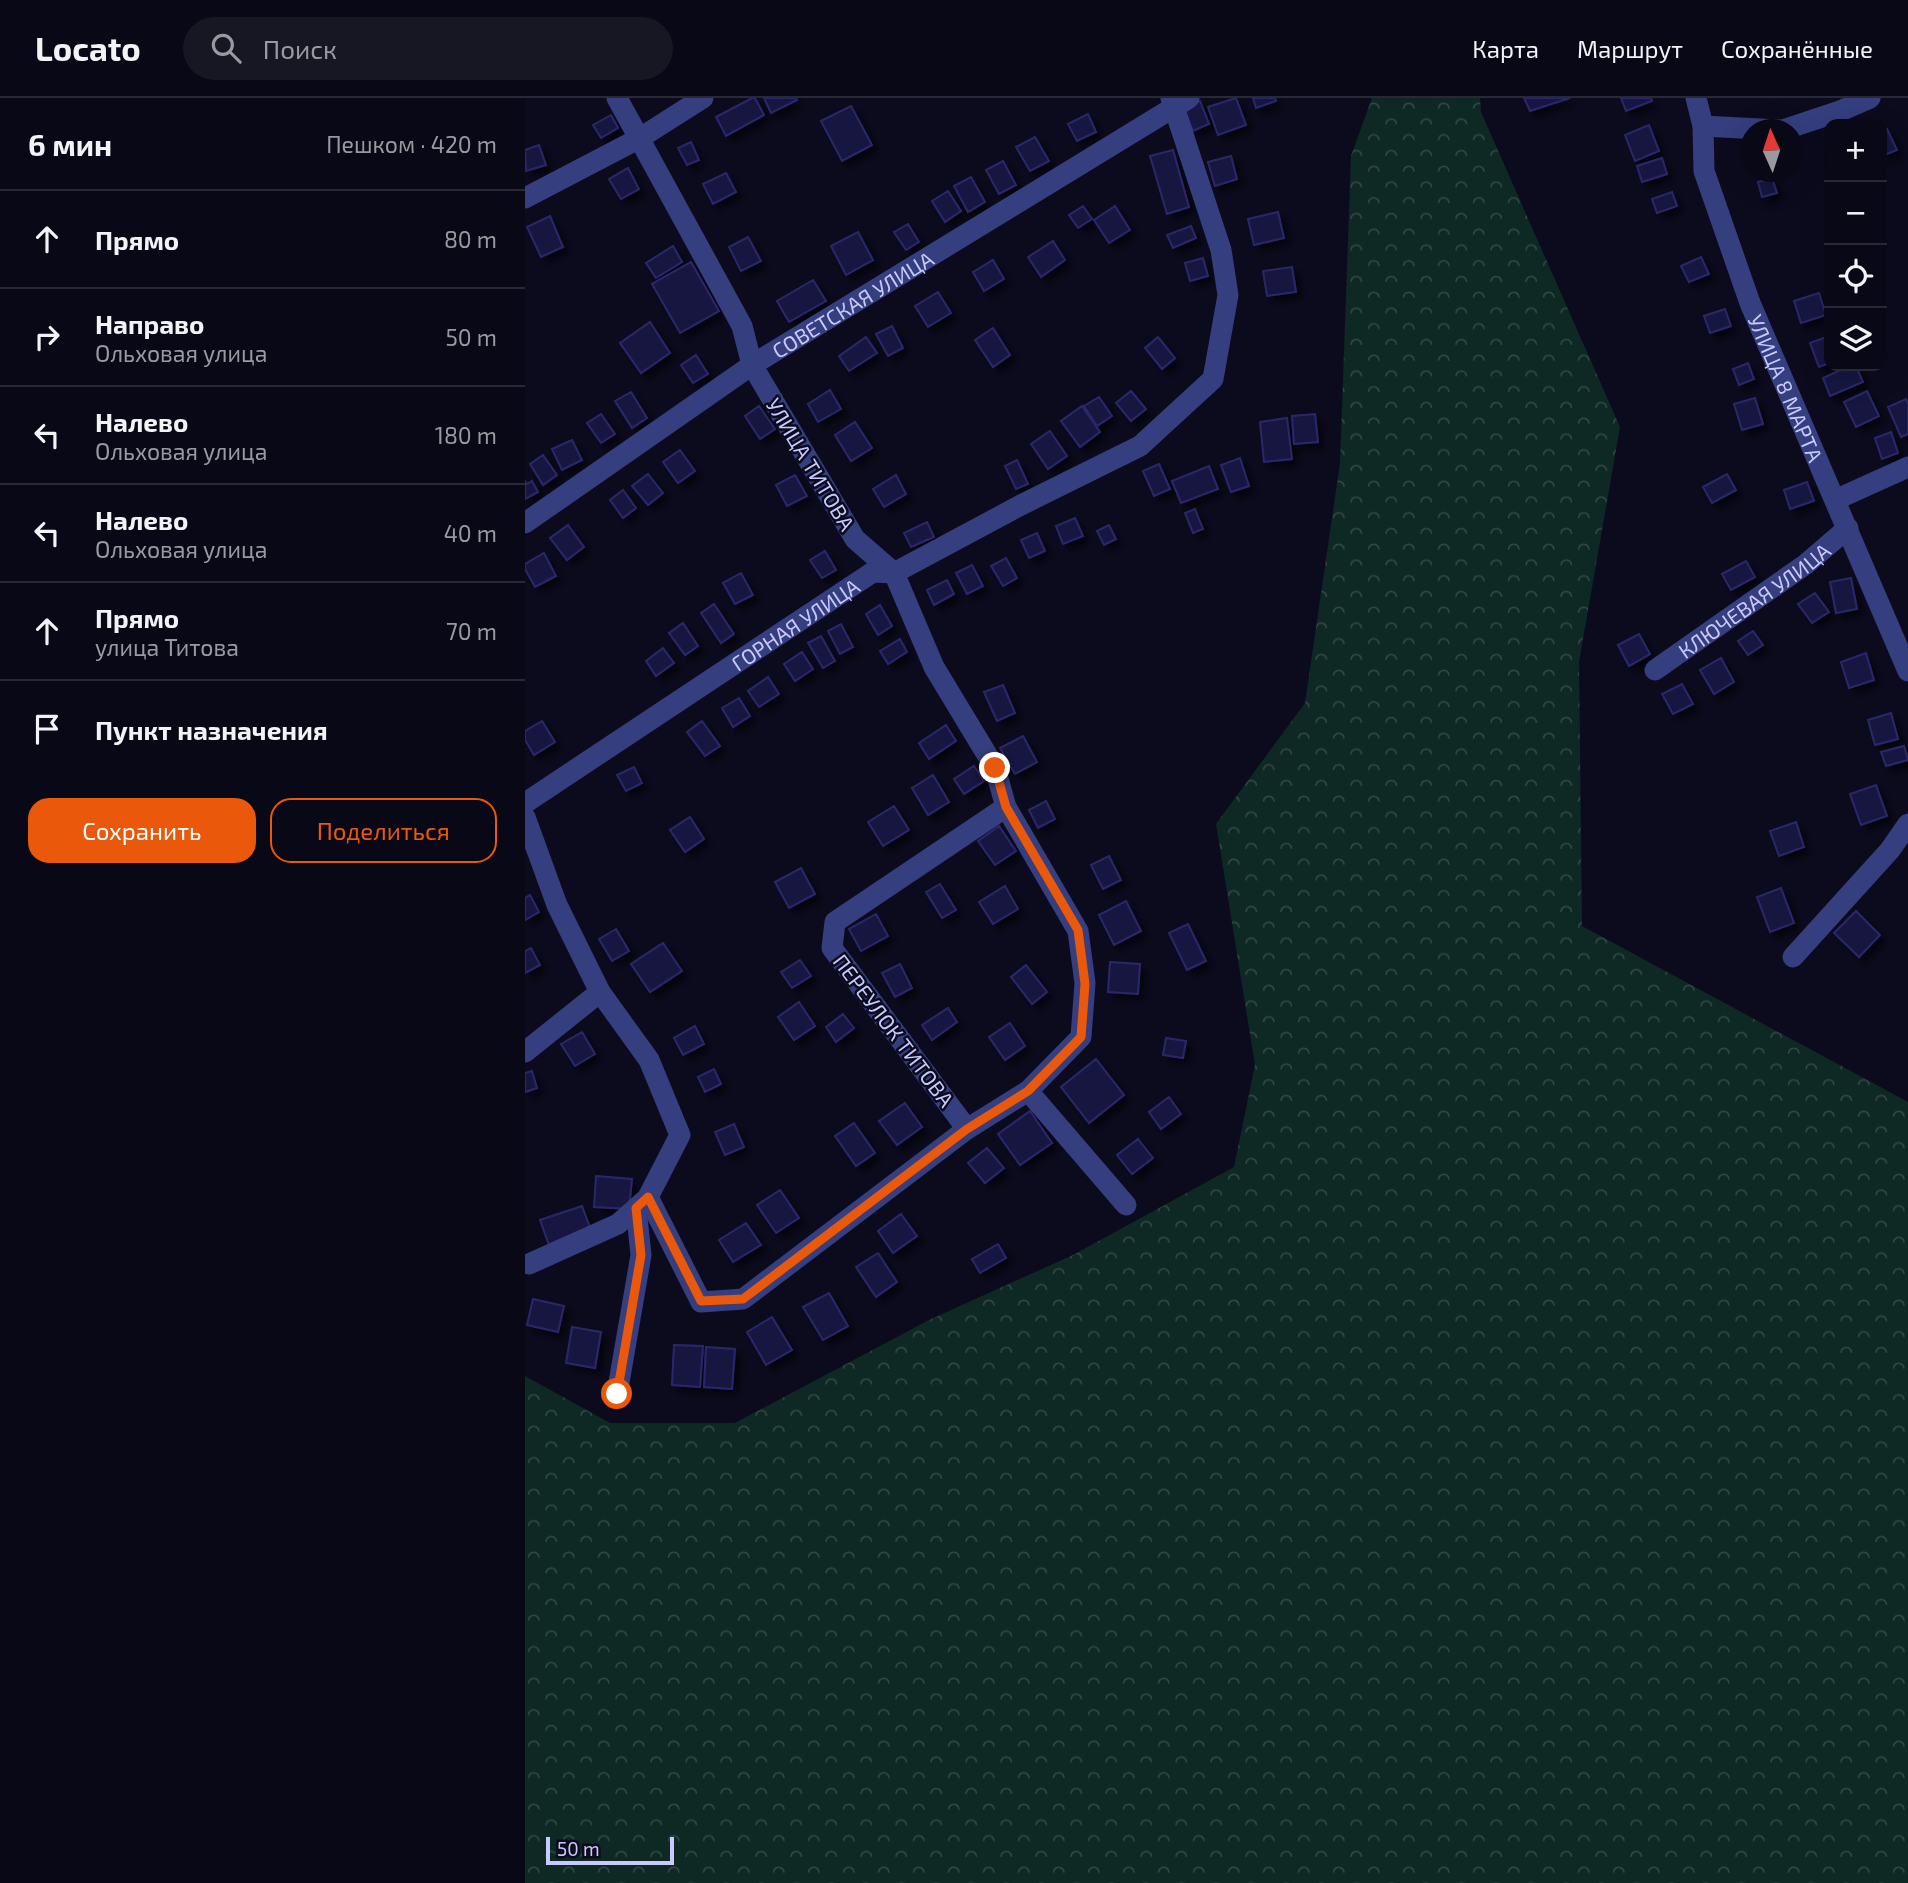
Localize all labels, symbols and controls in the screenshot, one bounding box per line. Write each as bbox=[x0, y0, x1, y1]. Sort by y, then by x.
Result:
search box bbox=[183, 17, 673, 80]
text: Locato bbox=[35, 28, 141, 68]
icon: search bbox=[207, 29, 245, 67]
text: Поиск bbox=[263, 33, 337, 64]
text: Карта bbox=[1472, 34, 1539, 63]
text: Маршрут bbox=[1577, 34, 1683, 63]
text: Сохранённые bbox=[1721, 34, 1873, 63]
north arrow bbox=[1740, 119, 1803, 182]
map controls bbox=[1824, 119, 1887, 371]
button: + bbox=[1824, 119, 1887, 182]
text: 6 мин bbox=[28, 126, 112, 162]
text: Пешком · 420 m bbox=[326, 130, 497, 158]
button: − bbox=[1824, 182, 1887, 245]
icon: ahead bbox=[28, 220, 66, 258]
text: Прямо bbox=[95, 224, 179, 255]
text: 80 m bbox=[444, 225, 497, 253]
street label: СОВЕТСКАЯ УЛИЦА bbox=[767, 245, 937, 363]
button: locate bbox=[1824, 245, 1887, 308]
text: Направо bbox=[95, 308, 204, 339]
button: layers bbox=[1824, 308, 1887, 371]
street label: УЛИЦА 8 МАРТА bbox=[1744, 310, 1829, 465]
icon: right bbox=[28, 318, 66, 356]
text: 50 m bbox=[446, 323, 497, 351]
text: Ольховая улица bbox=[95, 339, 267, 367]
street label: УЛИЦА ТИТОВА bbox=[762, 393, 860, 535]
text: Налево bbox=[95, 406, 188, 437]
icon: left bbox=[28, 416, 66, 454]
text: 180 m bbox=[435, 421, 497, 449]
text: Ольховая улица bbox=[95, 437, 267, 465]
text: Налево bbox=[95, 504, 188, 535]
icon: left bbox=[28, 514, 66, 552]
text: 40 m bbox=[444, 519, 497, 547]
text: Ольховая улица bbox=[95, 535, 267, 563]
street label: КЛЮЧЕВАЯ УЛИЦА bbox=[1673, 537, 1835, 663]
street label: ГОРНАЯ УЛИЦА bbox=[726, 572, 864, 675]
text: Прямо bbox=[95, 602, 179, 633]
icon: ahead bbox=[28, 612, 66, 650]
text: 70 m bbox=[446, 617, 497, 645]
text: улица Титова bbox=[95, 633, 239, 661]
icon: arrive bbox=[28, 710, 66, 748]
text: Пункт назначения bbox=[95, 714, 328, 745]
route end bbox=[979, 752, 1010, 783]
button: Сохранить bbox=[28, 798, 256, 863]
button: Поделиться bbox=[270, 798, 497, 863]
street label: ПЕРЕУЛОК ТИТОВА bbox=[828, 949, 960, 1111]
route start bbox=[601, 1378, 632, 1409]
scale bar bbox=[546, 1834, 674, 1866]
text: 50 m bbox=[557, 1837, 600, 1860]

